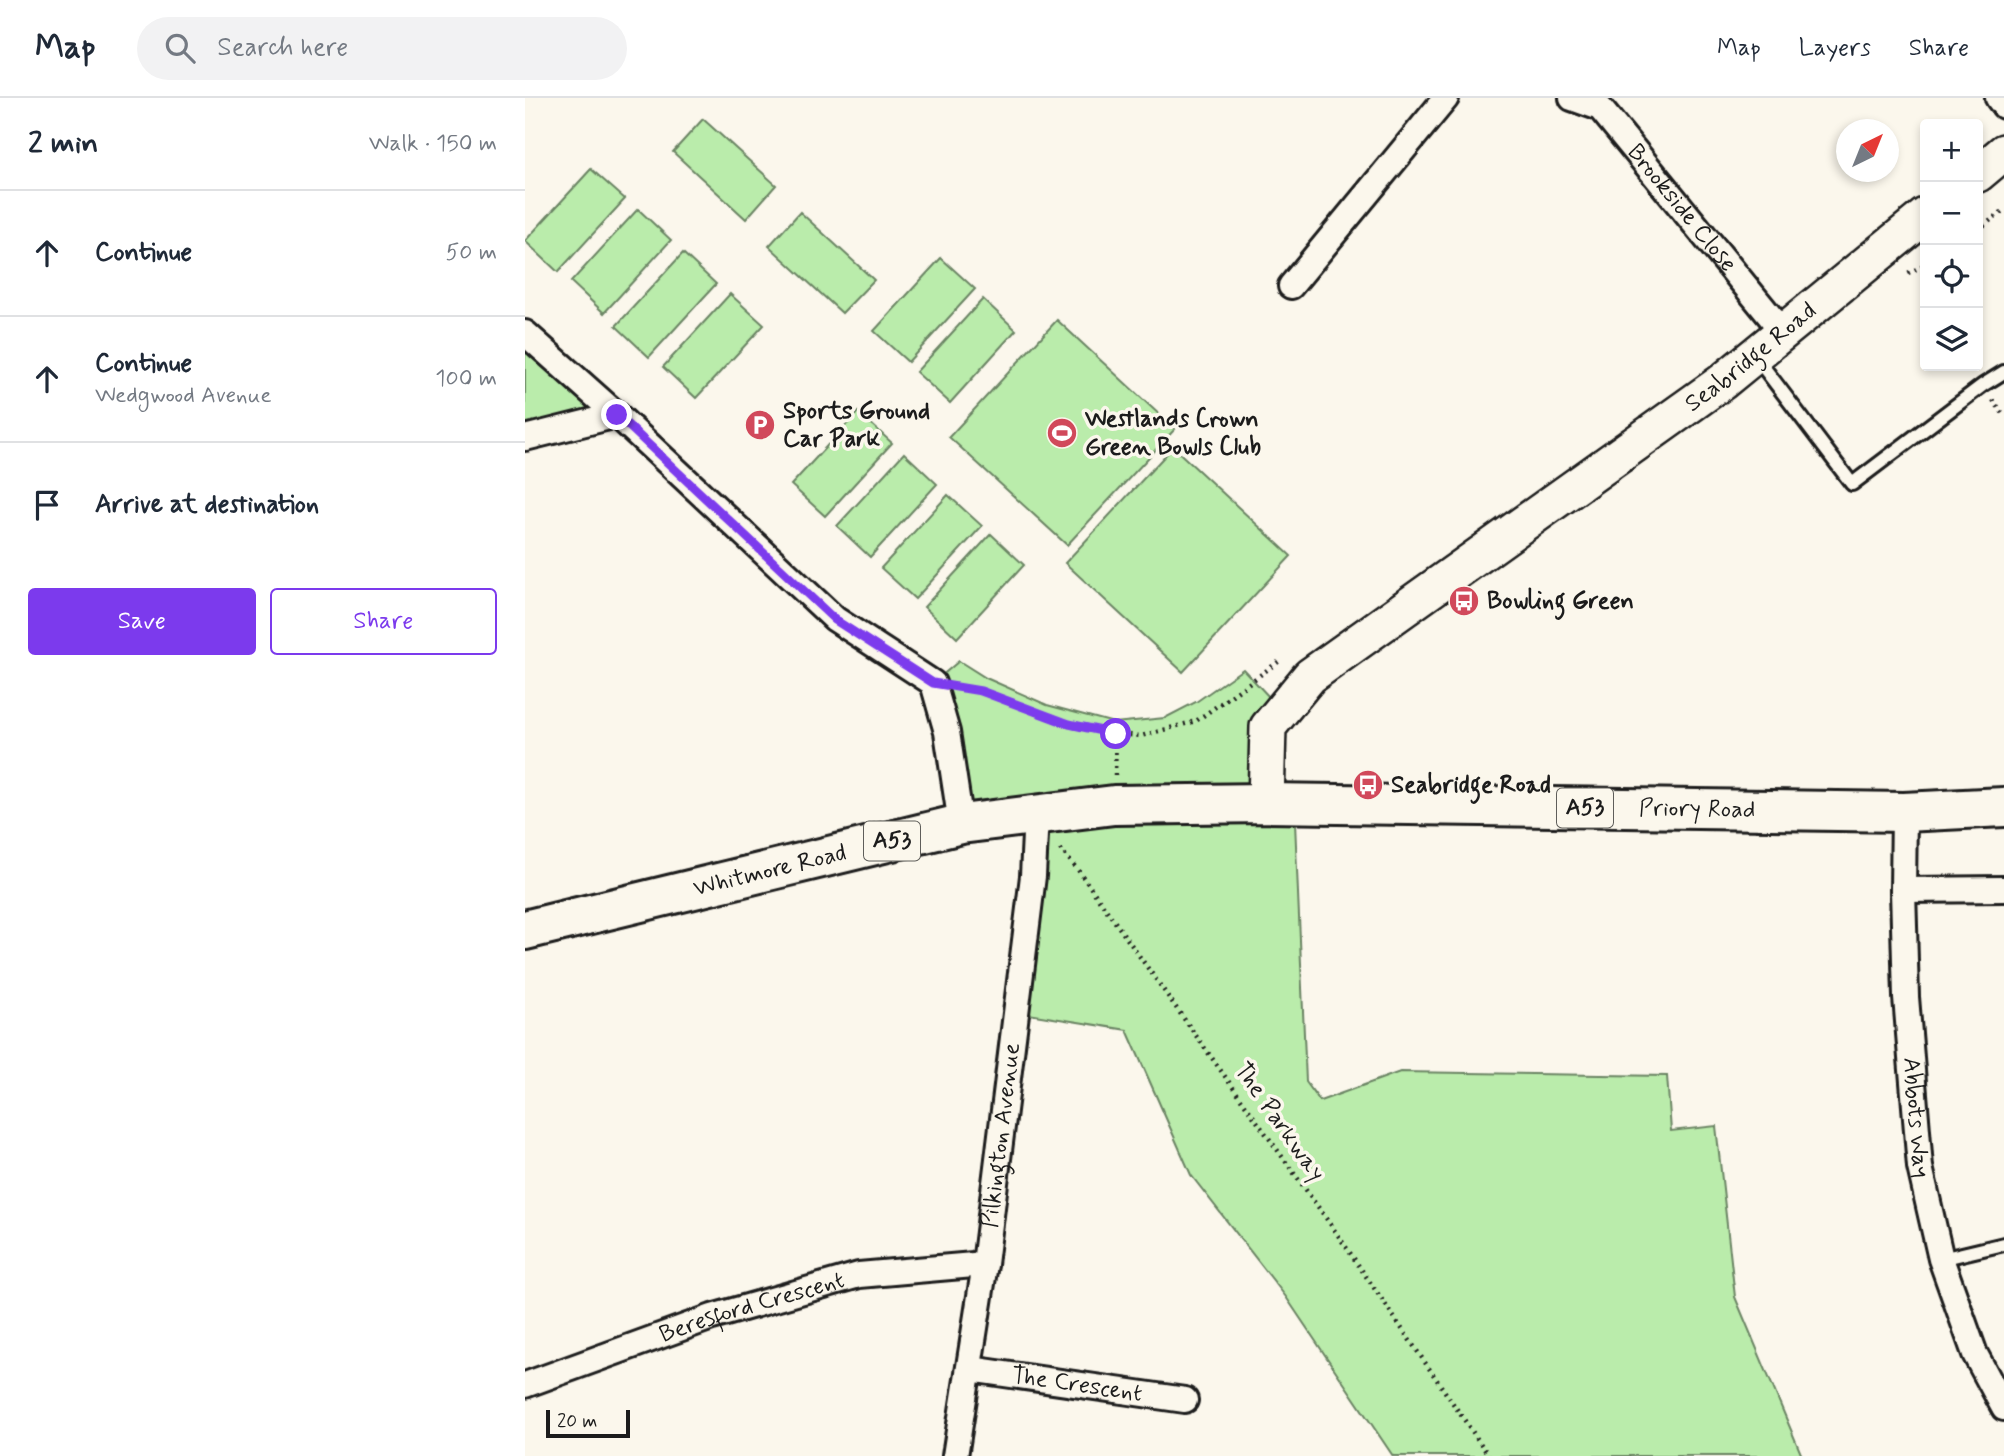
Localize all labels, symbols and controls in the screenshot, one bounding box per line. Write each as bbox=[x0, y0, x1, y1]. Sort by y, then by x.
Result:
search box bbox=[137, 17, 627, 80]
text: Map bbox=[35, 26, 95, 70]
icon: search bbox=[161, 29, 199, 67]
text: Search here bbox=[217, 31, 348, 65]
text: Map bbox=[1717, 33, 1761, 64]
text: Layers bbox=[1799, 33, 1871, 64]
text: Share bbox=[1909, 33, 1969, 64]
north arrow bbox=[1836, 119, 1899, 182]
map controls bbox=[1920, 119, 1983, 371]
button: + bbox=[1920, 119, 1983, 182]
text: 2 min bbox=[28, 124, 98, 163]
text: Walk · 150 m bbox=[369, 129, 497, 159]
street label: Brookside Close bbox=[1620, 138, 1743, 279]
button: − bbox=[1920, 182, 1983, 245]
icon: ahead bbox=[28, 234, 66, 272]
text: Continue bbox=[95, 236, 192, 270]
text: 50 m bbox=[446, 238, 497, 268]
button: locate bbox=[1920, 245, 1983, 308]
street label: Seabridge Road bbox=[1679, 295, 1823, 419]
button: layers bbox=[1920, 308, 1983, 371]
text: Continue bbox=[95, 347, 192, 381]
icon: ahead bbox=[28, 360, 66, 398]
text: 100 m bbox=[435, 364, 497, 394]
text: Wedgwood Avenue bbox=[95, 381, 272, 411]
place label: Sports Ground Car Park bbox=[783, 396, 930, 455]
route end bbox=[601, 399, 632, 430]
place label: Westlands Crown Green Bowls Club bbox=[1084, 404, 1261, 463]
parking icon: Sports Ground Car Park bbox=[743, 408, 777, 442]
sports icon: Westlands Crown Green Bowls Club bbox=[1045, 416, 1079, 450]
icon: arrive bbox=[28, 486, 66, 524]
text: Arrive at destination bbox=[95, 488, 319, 522]
bus stop icon: Bowling Green bbox=[1447, 584, 1481, 618]
place label: Bowling Green bbox=[1487, 586, 1634, 620]
button: Save bbox=[28, 588, 256, 655]
button: Share bbox=[270, 588, 497, 655]
route start bbox=[1100, 718, 1131, 749]
bus stop icon: Seabridge Road bbox=[1351, 768, 1385, 802]
place label: Seabridge Road bbox=[1391, 770, 1551, 804]
road number: A53 bbox=[1557, 788, 1613, 828]
street label: Priory Road bbox=[1639, 793, 1756, 825]
road number: A53 bbox=[864, 821, 920, 860]
street label: Whitmore Road bbox=[690, 837, 850, 904]
street label: Pilkington Avenue bbox=[974, 1041, 1028, 1230]
street label: The Parkway bbox=[1227, 1056, 1331, 1188]
street label: Abbots Way bbox=[1896, 1056, 1938, 1181]
street label: Beresford Crescent bbox=[655, 1264, 848, 1350]
street label: The Crescent bbox=[1009, 1360, 1144, 1409]
scale bar bbox=[546, 1407, 630, 1439]
text: 20 m bbox=[557, 1409, 597, 1434]

